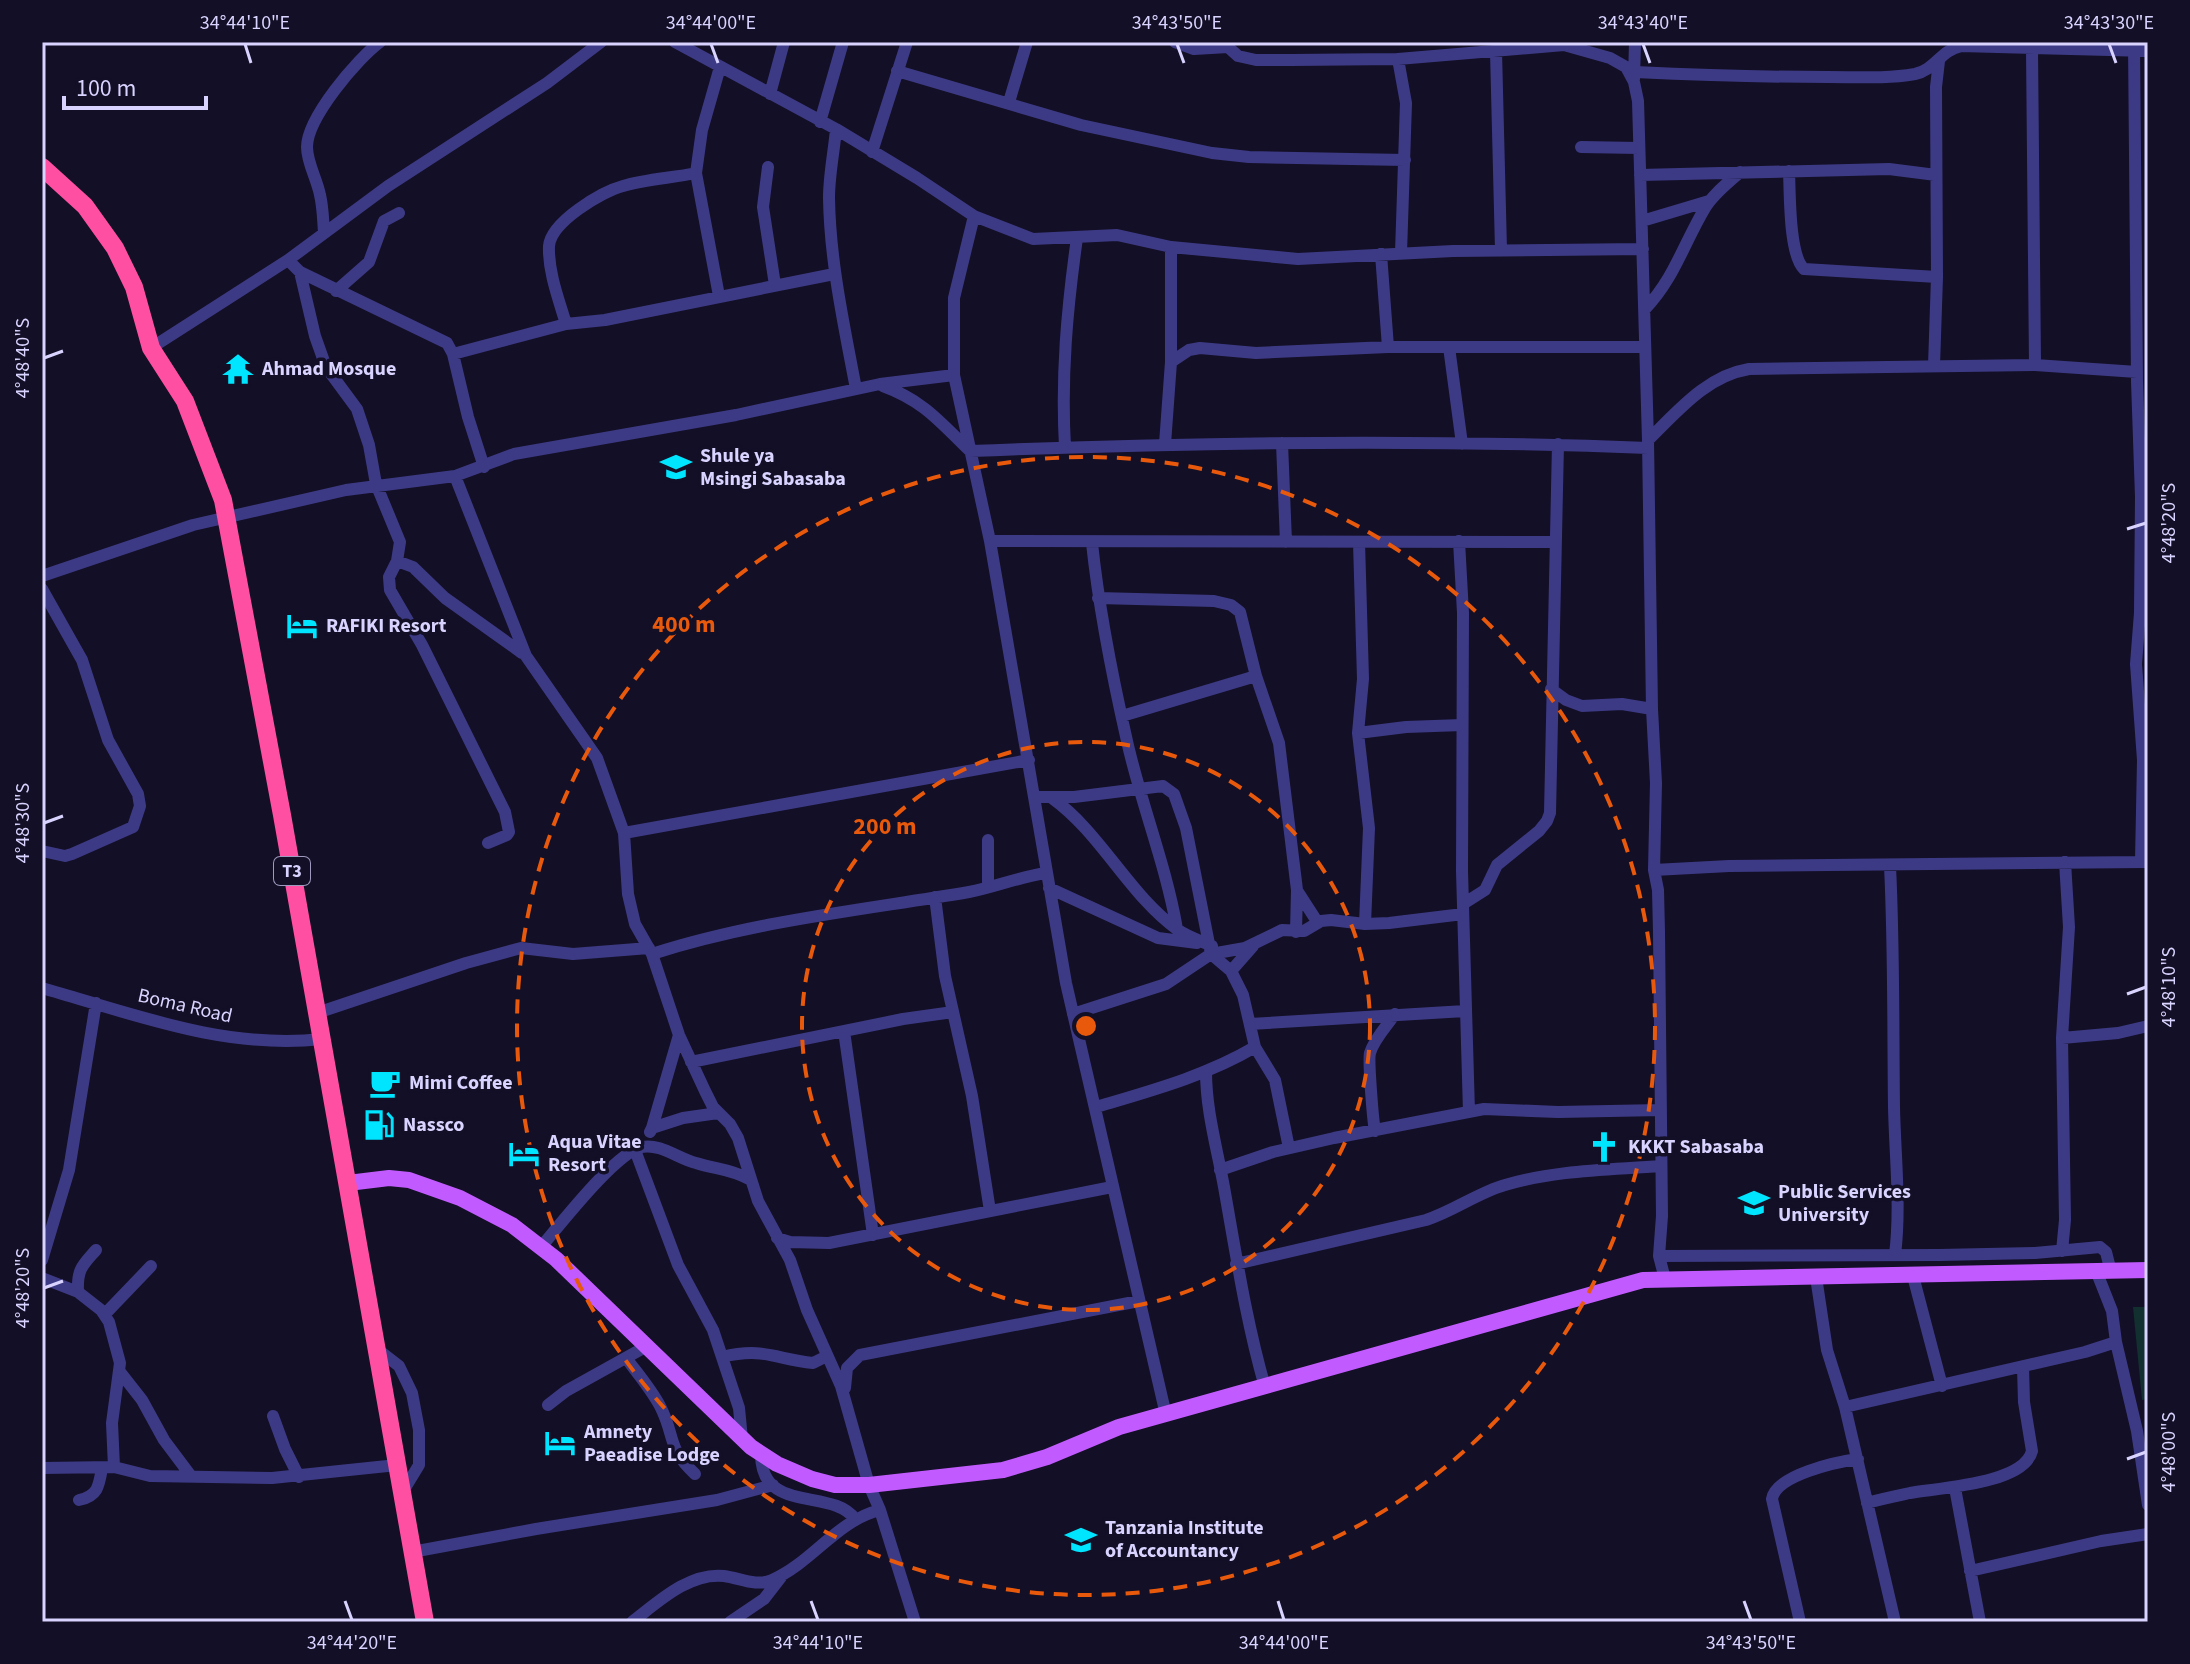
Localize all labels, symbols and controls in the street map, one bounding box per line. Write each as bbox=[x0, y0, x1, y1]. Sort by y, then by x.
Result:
text: 34°44'10"E bbox=[200, 9, 290, 37]
text: 34°44'00"E bbox=[666, 9, 756, 37]
text: 34°43'50"E bbox=[1132, 9, 1222, 37]
text: 34°43'40"E bbox=[1598, 9, 1688, 37]
text: 34°43'30"E bbox=[2064, 9, 2154, 37]
scale bar bbox=[64, 60, 206, 110]
text: 100 m bbox=[76, 71, 136, 106]
text: 4°48'40"S bbox=[9, 318, 37, 398]
temple icon: Ahmad Mosque bbox=[221, 352, 255, 386]
place label: Ahmad Mosque bbox=[261, 355, 396, 383]
place label: Shule ya Msingi Sabasaba bbox=[700, 442, 846, 493]
school or university icon: Shule ya Msingi Sabasaba bbox=[659, 450, 693, 484]
text: 4°48'20"S bbox=[2155, 483, 2183, 563]
text: 400 m bbox=[652, 607, 716, 642]
hotel icon: RAFIKI Resort bbox=[285, 609, 319, 643]
place label: RAFIKI Resort bbox=[326, 612, 447, 640]
text: 4°48'30"S bbox=[9, 783, 37, 863]
text: 200 m bbox=[853, 809, 917, 844]
road number: T3 bbox=[274, 857, 310, 885]
text: 4°48'10"S bbox=[2155, 947, 2183, 1027]
street label: Boma Road bbox=[135, 982, 235, 1030]
centre of rings bbox=[1072, 1012, 1100, 1040]
cafe icon: Mimi Coffee bbox=[368, 1066, 402, 1100]
place label: Mimi Coffee bbox=[409, 1069, 513, 1097]
fuel station icon: Nassco bbox=[362, 1108, 396, 1142]
place label: Nassco bbox=[403, 1111, 464, 1139]
place label: Aqua Vitae Resort bbox=[547, 1128, 642, 1179]
church icon: KKKT Sabasaba bbox=[1587, 1130, 1621, 1164]
place label: KKKT Sabasaba bbox=[1628, 1133, 1764, 1161]
hotel icon: Aqua Vitae Resort bbox=[507, 1137, 541, 1171]
place label: Public Services University bbox=[1778, 1178, 1911, 1229]
school or university icon: Public Services University bbox=[1737, 1186, 1771, 1220]
text: 4°48'20"S bbox=[9, 1248, 37, 1328]
text: 4°48'00"S bbox=[2155, 1412, 2183, 1492]
place label: Amnety Paeadise Lodge bbox=[583, 1418, 720, 1469]
hotel icon: Amnety Paeadise Lodge bbox=[543, 1426, 577, 1460]
place label: Tanzania Institute of Accountancy bbox=[1105, 1514, 1264, 1565]
school or university icon: Tanzania Institute of Accountancy bbox=[1064, 1523, 1098, 1557]
text: 34°44'20"E bbox=[307, 1629, 397, 1657]
text: 34°44'10"E bbox=[773, 1629, 863, 1657]
text: 34°44'00"E bbox=[1239, 1629, 1329, 1657]
text: 34°43'50"E bbox=[1706, 1629, 1796, 1657]

